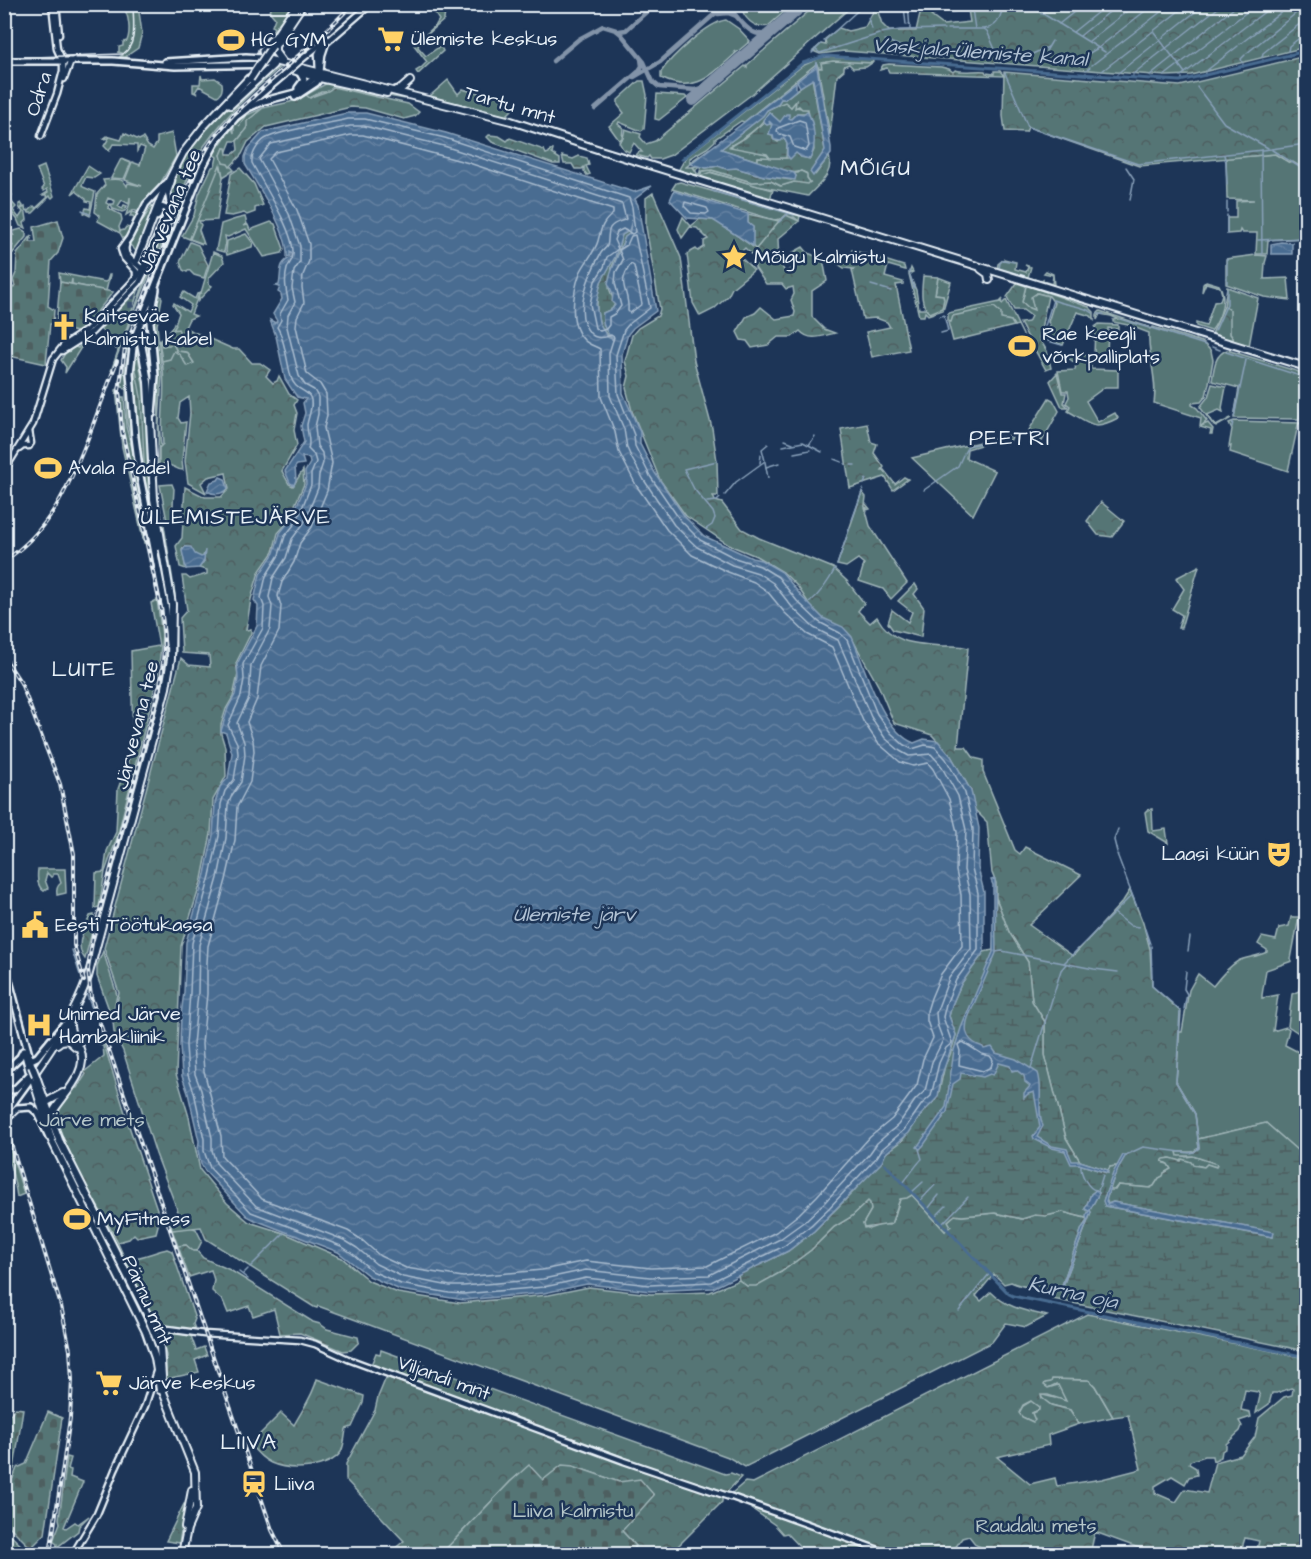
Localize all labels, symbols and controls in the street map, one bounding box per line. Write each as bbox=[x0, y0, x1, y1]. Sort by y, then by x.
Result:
supermarket icon: Ülemiste keskus bbox=[376, 24, 406, 54]
sports icon: HC GYM bbox=[216, 25, 246, 55]
place label: Ülemiste keskus bbox=[411, 25, 557, 53]
place label: HC GYM bbox=[251, 26, 326, 54]
water label: Vaskjala-Ülemiste kanal bbox=[872, 30, 1091, 74]
street label: Odra bbox=[19, 68, 59, 120]
street label: Tartu mnt bbox=[461, 79, 559, 131]
street label: Järvevana tee bbox=[131, 145, 209, 277]
district label: MÕIGU bbox=[840, 153, 912, 184]
place icon: Mõigu kalmistu bbox=[719, 242, 749, 272]
place label: Mõigu kalmistu bbox=[754, 243, 886, 272]
place label: Kaitseväe kalmistu kabel bbox=[84, 302, 212, 353]
church icon: Kaitseväe kalmistu kabel bbox=[49, 312, 79, 342]
place label: Rae keegli võrkpalliplats bbox=[1042, 320, 1160, 371]
sports icon: Rae keegli võrkpalliplats bbox=[1007, 331, 1037, 361]
district label: PEETRI bbox=[969, 423, 1051, 454]
sports icon: Avala Padel bbox=[33, 453, 63, 483]
place label: Avala Padel bbox=[68, 454, 170, 482]
district label: ÜLEMISTEJÄRVE bbox=[141, 502, 331, 533]
district label: LUITE bbox=[51, 654, 117, 685]
street label: Järvevana tee bbox=[108, 658, 167, 792]
theatre icon: Laasi küün bbox=[1264, 839, 1294, 869]
place label: Laasi küün bbox=[1161, 840, 1259, 868]
water label: Ülemiste järv bbox=[513, 900, 637, 929]
public building icon: Eesti Töötukassa bbox=[20, 910, 50, 940]
place label: Eesti Töötukassa bbox=[55, 911, 213, 939]
place label: Unimed Järve Hambakliinik bbox=[59, 1000, 181, 1051]
hospital icon: Unimed Järve Hambakliinik bbox=[24, 1010, 54, 1040]
park label: Järve mets bbox=[39, 1106, 145, 1134]
sports icon: MyFitness bbox=[62, 1204, 92, 1234]
place label: MyFitness bbox=[97, 1205, 190, 1234]
street label: Pärnu mnt bbox=[115, 1251, 179, 1349]
water label: Kurna oja bbox=[1026, 1269, 1122, 1317]
street label: Viljandi mnt bbox=[393, 1348, 495, 1408]
supermarket icon: Järve keskus bbox=[94, 1368, 124, 1398]
place label: Järve keskus bbox=[129, 1369, 256, 1397]
district label: LIIVA bbox=[220, 1427, 278, 1458]
station icon: Liiva bbox=[239, 1469, 269, 1499]
place label: Liiva bbox=[274, 1470, 314, 1498]
park label: Liiva kalmistu bbox=[513, 1497, 633, 1525]
park label: Raudalu mets bbox=[976, 1512, 1096, 1540]

